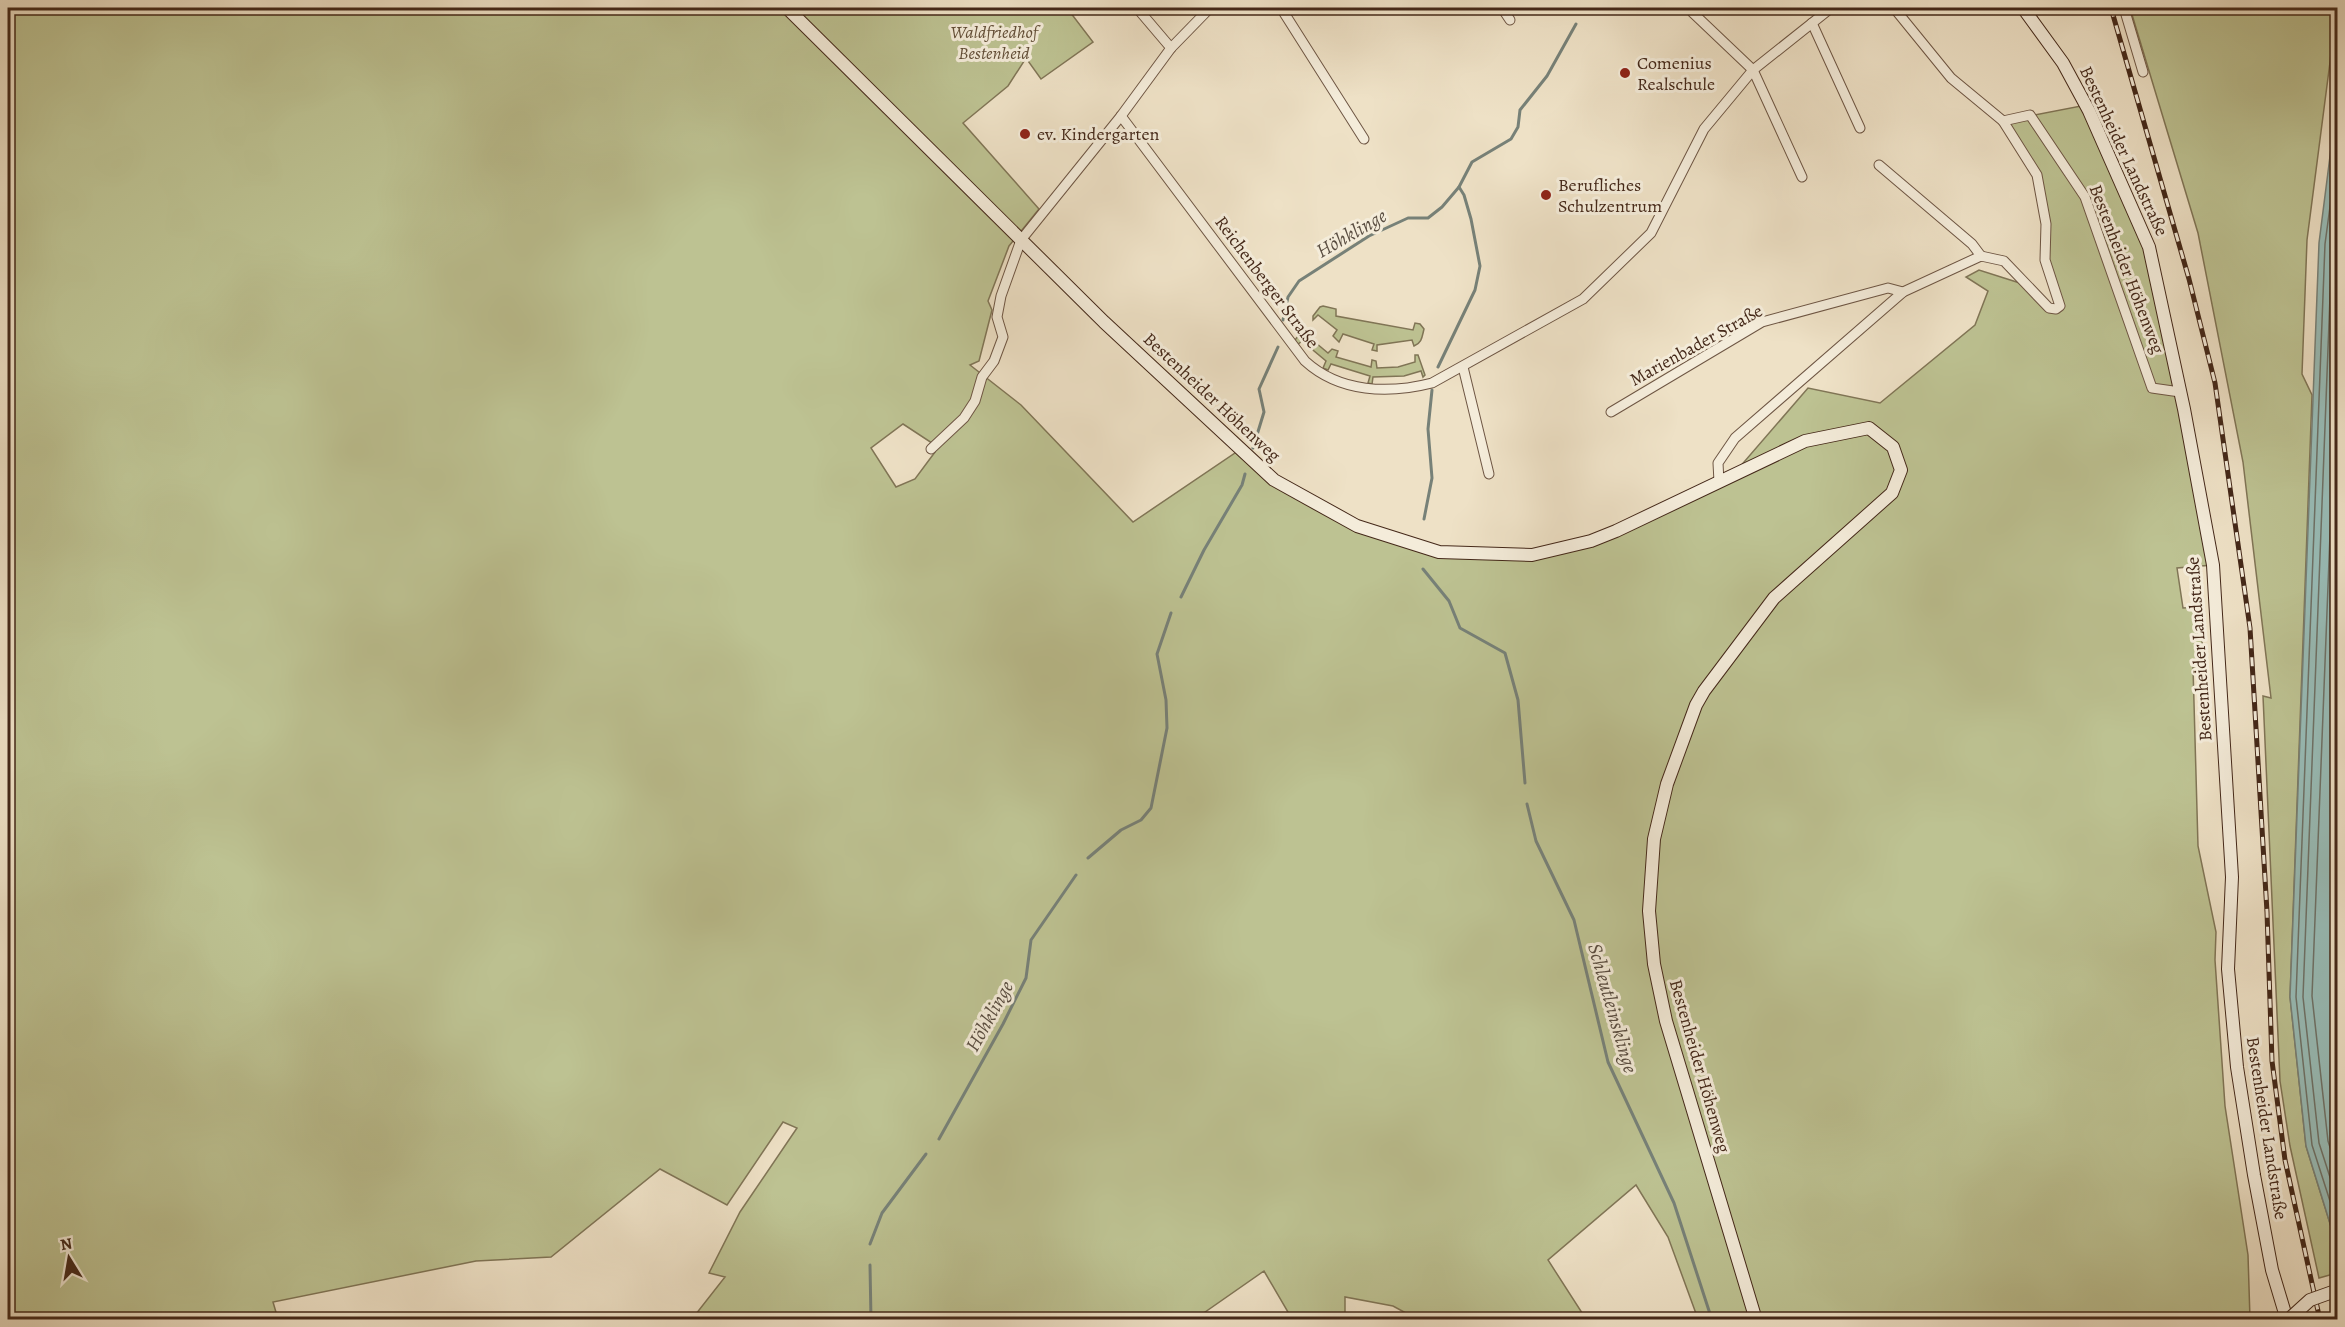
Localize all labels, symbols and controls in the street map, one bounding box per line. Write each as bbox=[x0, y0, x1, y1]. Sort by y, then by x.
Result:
park label: Waldfriedhof Bestenheid bbox=[950, 20, 1041, 65]
place label: Comenius Realschule bbox=[1637, 51, 1715, 96]
street label: Bestenheider Landstraße bbox=[2074, 62, 2174, 240]
marker: Comenius Realschule bbox=[1618, 66, 1632, 80]
place label: ev. Kindergarten bbox=[1037, 122, 1159, 146]
marker: ev. Kindergarten bbox=[1018, 127, 1032, 141]
place label: Berufliches Schulzentrum bbox=[1558, 173, 1662, 218]
street label: Bestenheider Höhenweg bbox=[2084, 181, 2170, 357]
marker: Berufliches Schulzentrum bbox=[1539, 188, 1553, 202]
water label: Höhklinge bbox=[1311, 202, 1391, 264]
street label: Reichenberger Straße bbox=[1209, 211, 1325, 353]
street label: Marienbader Straße bbox=[1625, 299, 1767, 391]
street label: Bestenheider Höhenweg bbox=[1138, 327, 1286, 467]
street label: Bestenheider Landstraße bbox=[2181, 556, 2217, 742]
water label: Schleutleinsklinge bbox=[1581, 940, 1644, 1076]
water label: Höhklinge bbox=[959, 976, 1020, 1057]
street label: Bestenheider Höhenweg bbox=[1664, 976, 1736, 1156]
street label: Bestenheider Landstraße bbox=[2241, 1035, 2293, 1221]
north arrow bbox=[39, 1228, 99, 1288]
text: N bbox=[59, 1232, 74, 1256]

